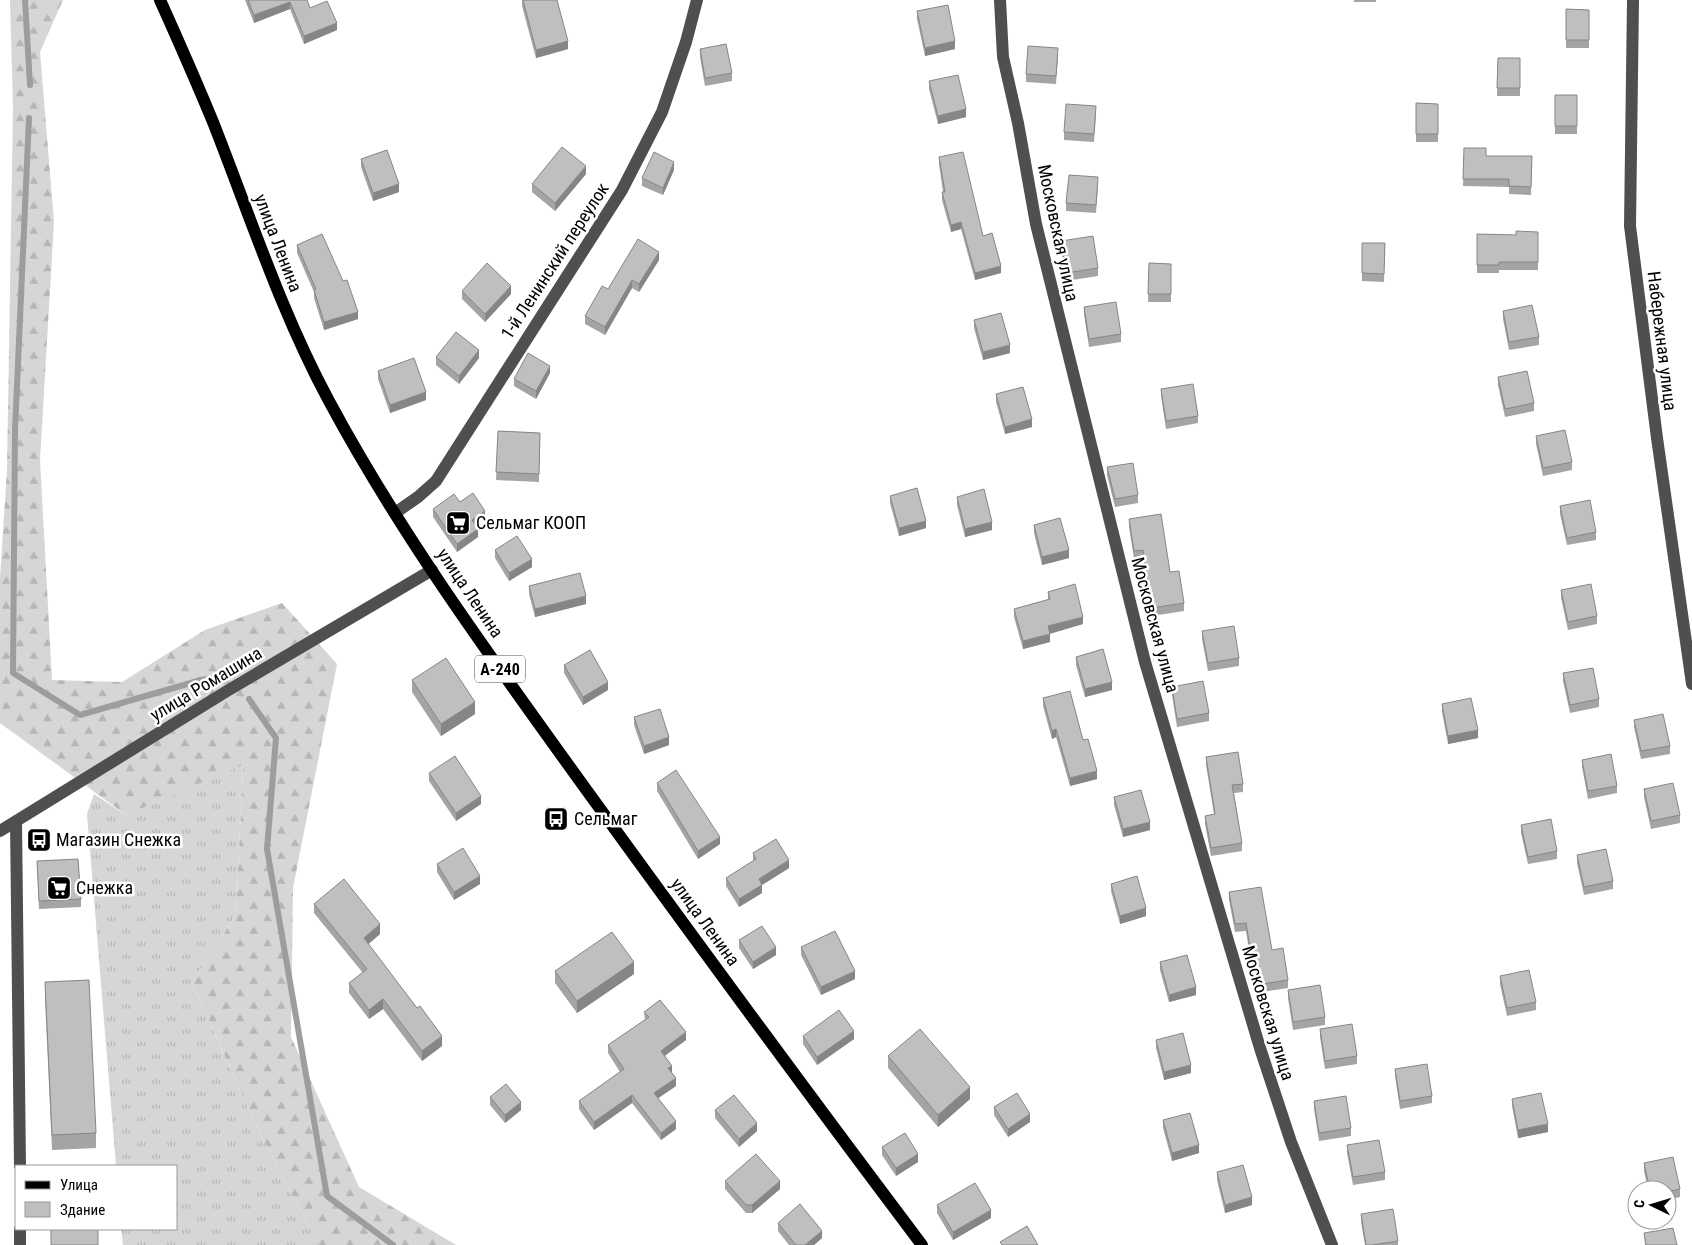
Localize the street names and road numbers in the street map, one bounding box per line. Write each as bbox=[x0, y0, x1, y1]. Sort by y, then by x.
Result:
street label: Московская улица bbox=[1034, 163, 1083, 303]
street label: 1-й Ленинский переулок bbox=[496, 178, 613, 343]
street label: улица Ленина bbox=[250, 191, 307, 295]
street label: Набережная улица bbox=[1644, 270, 1681, 412]
street label: улица Ленина bbox=[433, 544, 508, 641]
street label: Московская улица bbox=[1127, 555, 1184, 695]
street label: улица Ромашина bbox=[146, 642, 265, 725]
road number: А-240 bbox=[475, 656, 525, 682]
street label: улица Ленина bbox=[667, 874, 744, 970]
street label: Московская улица bbox=[1238, 943, 1299, 1083]

